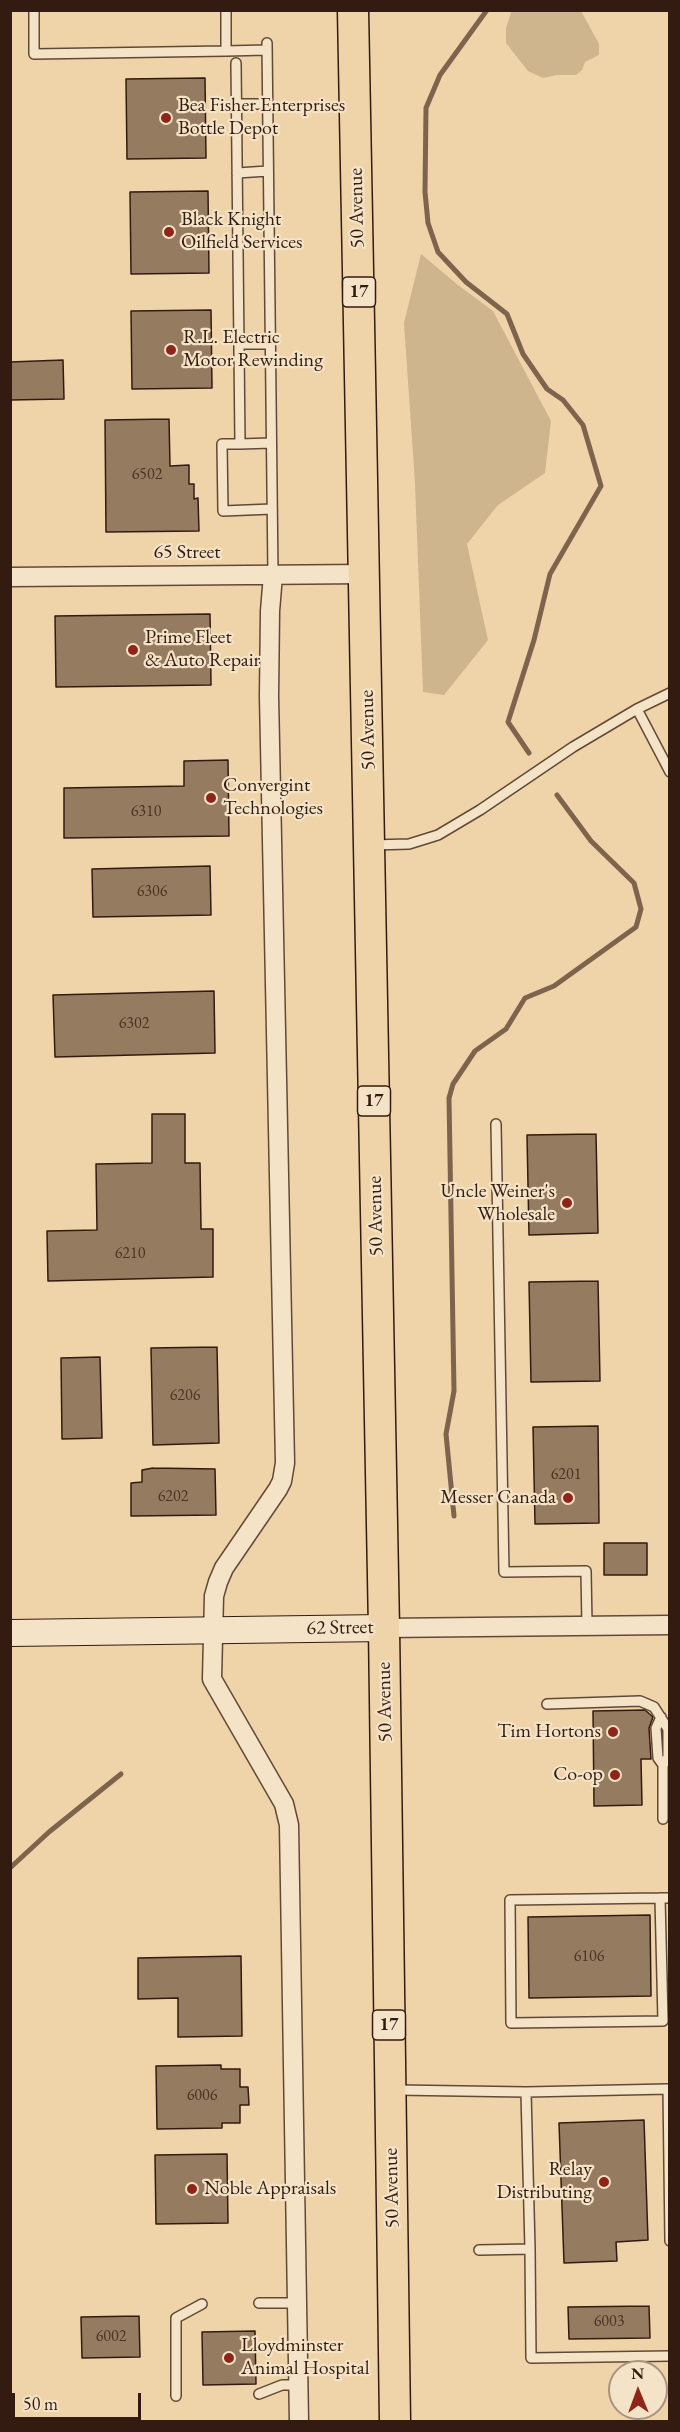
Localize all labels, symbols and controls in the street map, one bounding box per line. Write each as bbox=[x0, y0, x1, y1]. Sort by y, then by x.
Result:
place label: Bea Fisher Enterprises Bottle Depot bbox=[178, 94, 345, 141]
marker: Bea Fisher Enterprises Bottle Depot bbox=[159, 111, 173, 125]
street label: 50 Avenue bbox=[344, 167, 370, 249]
place label: Black Knight Oilfield Services bbox=[181, 208, 302, 255]
marker: Black Knight Oilfield Services bbox=[162, 225, 176, 239]
road number: 17 bbox=[342, 277, 376, 307]
place label: R.L. Electric Motor Rewinding bbox=[183, 326, 323, 373]
marker: R.L. Electric Motor Rewinding bbox=[164, 343, 178, 357]
house number: 6502 bbox=[132, 465, 162, 485]
street label: 65 Street bbox=[153, 541, 221, 565]
place label: Prime Fleet & Auto Repair bbox=[145, 626, 260, 673]
marker: Prime Fleet & Auto Repair bbox=[126, 643, 140, 657]
street label: 50 Avenue bbox=[355, 689, 381, 771]
place label: Convergint Technologies bbox=[223, 774, 323, 821]
marker: Convergint Technologies bbox=[204, 791, 218, 805]
house number: 6310 bbox=[131, 802, 161, 822]
house number: 6306 bbox=[137, 882, 167, 902]
house number: 6302 bbox=[119, 1014, 149, 1034]
road number: 17 bbox=[358, 1086, 391, 1116]
street label: 50 Avenue bbox=[363, 1175, 389, 1257]
place label: Uncle Weiner's Wholesale bbox=[440, 1180, 555, 1227]
marker: Uncle Weiner's Wholesale bbox=[560, 1196, 574, 1210]
house number: 6210 bbox=[115, 1244, 145, 1264]
house number: 6206 bbox=[170, 1386, 200, 1406]
house number: 6201 bbox=[551, 1465, 581, 1485]
place label: Messer Canada bbox=[440, 1486, 556, 1510]
house number: 6202 bbox=[158, 1487, 188, 1507]
marker: Messer Canada bbox=[561, 1491, 575, 1505]
street label: 62 Street bbox=[306, 1615, 374, 1641]
street label: 50 Avenue bbox=[372, 1661, 398, 1743]
place label: Tim Hortons bbox=[497, 1720, 601, 1744]
marker: Tim Hortons bbox=[606, 1725, 620, 1739]
place label: Co-op bbox=[553, 1763, 603, 1787]
marker: Co-op bbox=[608, 1768, 622, 1782]
house number: 6106 bbox=[574, 1947, 604, 1967]
road number: 17 bbox=[372, 2010, 406, 2040]
house number: 6006 bbox=[187, 2086, 217, 2106]
street label: 50 Avenue bbox=[379, 2147, 405, 2229]
place label: Relay Distributing bbox=[496, 2158, 592, 2205]
marker: Relay Distributing bbox=[597, 2175, 611, 2189]
place label: Noble Appraisals bbox=[204, 2177, 336, 2201]
marker: Noble Appraisals bbox=[185, 2182, 199, 2196]
house number: 6003 bbox=[594, 2312, 624, 2332]
house number: 6002 bbox=[96, 2327, 126, 2347]
place label: Lloydminster Animal Hospital bbox=[241, 2334, 370, 2381]
marker: Lloydminster Animal Hospital bbox=[222, 2351, 236, 2365]
north arrow bbox=[608, 2360, 668, 2420]
text: N bbox=[631, 2363, 644, 2384]
scale bar bbox=[15, 2381, 144, 2419]
text: 50 m bbox=[23, 2392, 58, 2415]

